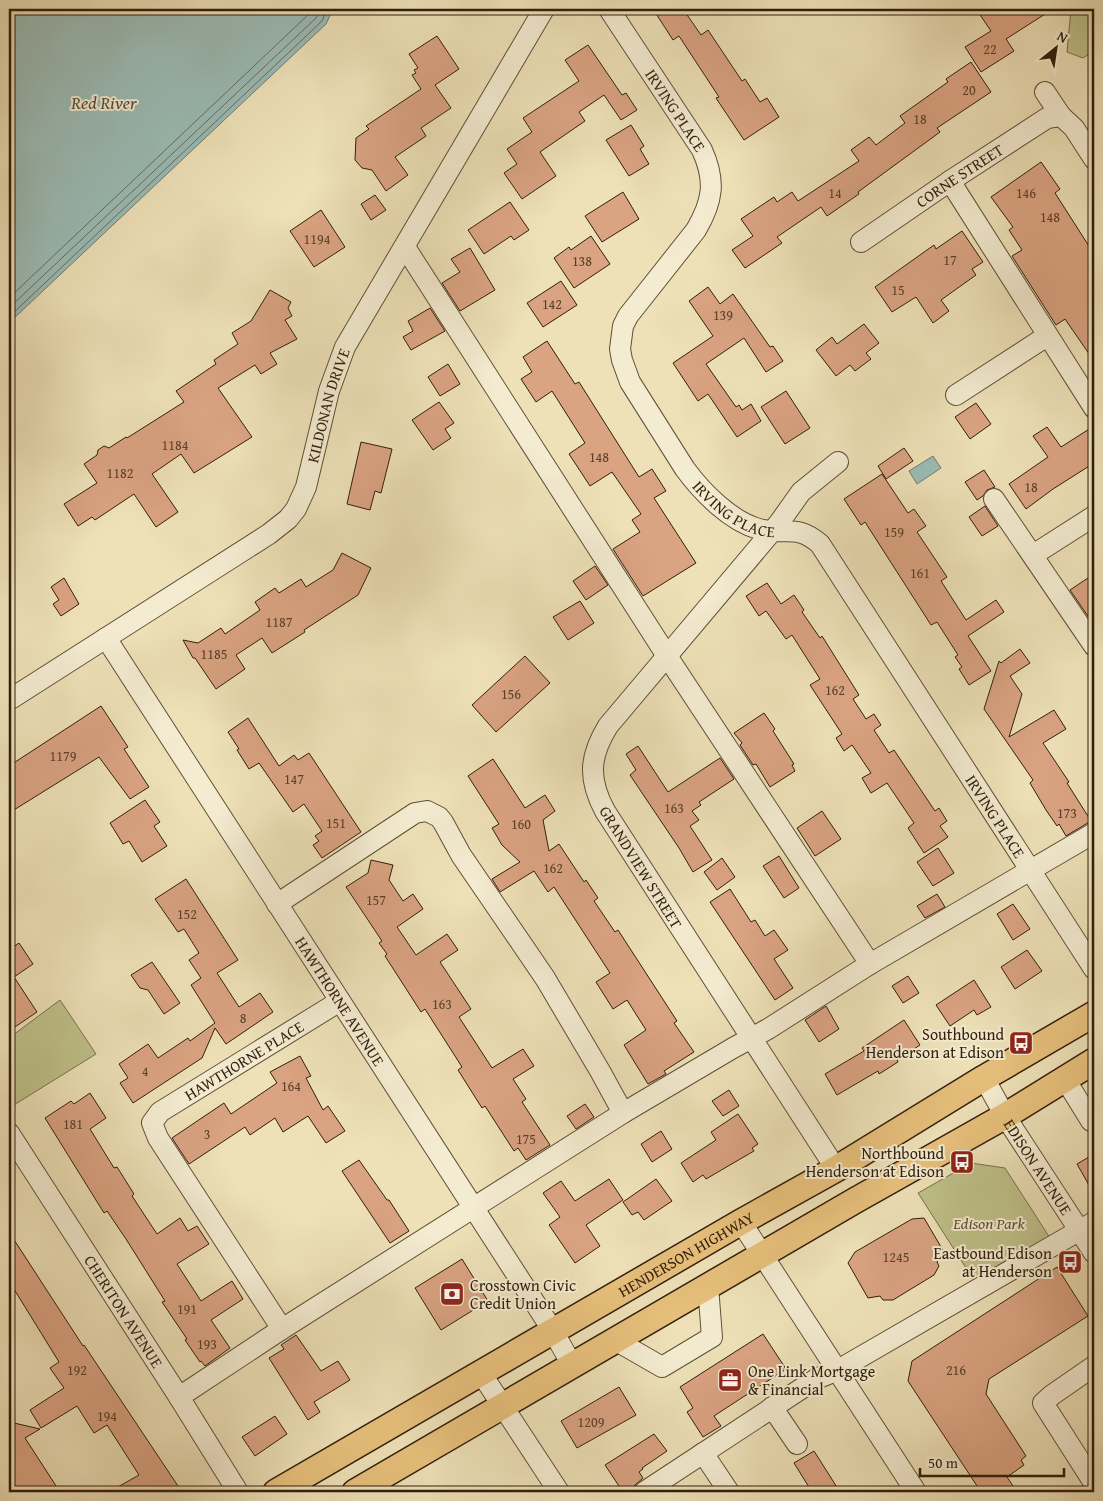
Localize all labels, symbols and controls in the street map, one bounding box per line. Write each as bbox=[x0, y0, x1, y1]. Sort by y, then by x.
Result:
north arrow bbox=[1030, 22, 1080, 72]
text: N bbox=[1053, 26, 1072, 48]
house number: 22 bbox=[983, 39, 997, 59]
street label: IRVING PLACE bbox=[639, 64, 712, 156]
house number: 20 bbox=[962, 80, 976, 100]
water label: Red River bbox=[70, 89, 138, 116]
house number: 18 bbox=[913, 109, 927, 129]
street label: CORNE STREET bbox=[911, 137, 1008, 213]
house number: 14 bbox=[828, 183, 842, 203]
house number: 146 bbox=[1016, 183, 1036, 203]
house number: 148 bbox=[1040, 207, 1060, 227]
house number: 1194 bbox=[304, 229, 331, 249]
house number: 17 bbox=[943, 250, 957, 270]
house number: 138 bbox=[572, 251, 592, 271]
house number: 15 bbox=[891, 280, 905, 300]
house number: 142 bbox=[542, 294, 562, 314]
house number: 139 bbox=[713, 305, 733, 325]
street label: KILDONAN DRIVE bbox=[300, 345, 356, 465]
house number: 1184 bbox=[162, 435, 189, 455]
house number: 148 bbox=[589, 447, 609, 467]
house number: 1182 bbox=[107, 463, 133, 483]
street label: IRVING PLACE bbox=[687, 475, 776, 543]
house number: 18 bbox=[1024, 477, 1038, 497]
house number: 159 bbox=[884, 522, 904, 542]
house number: 161 bbox=[910, 563, 930, 583]
house number: 1187 bbox=[266, 612, 293, 632]
house number: 1185 bbox=[201, 644, 227, 664]
house number: 162 bbox=[825, 680, 845, 700]
house number: 156 bbox=[501, 684, 521, 704]
house number: 1179 bbox=[50, 746, 77, 766]
house number: 147 bbox=[284, 769, 304, 789]
street label: IRVING PLACE bbox=[960, 770, 1031, 863]
house number: 163 bbox=[664, 798, 684, 818]
street label: GRANDVIEW STREET bbox=[594, 801, 688, 933]
house number: 173 bbox=[1057, 803, 1077, 823]
house number: 151 bbox=[326, 813, 346, 833]
house number: 160 bbox=[511, 814, 531, 834]
house number: 162 bbox=[543, 858, 563, 878]
house number: 157 bbox=[366, 890, 386, 910]
house number: 152 bbox=[177, 904, 197, 924]
street label: HAWTHORNE AVENUE bbox=[289, 932, 391, 1070]
house number: 163 bbox=[432, 994, 452, 1014]
house number: 8 bbox=[240, 1008, 247, 1028]
street label: HAWTHORNE PLACE bbox=[180, 1014, 308, 1106]
place label: Southbound Henderson at Edison bbox=[866, 1022, 1004, 1064]
bus stop icon: Southbound Henderson at Edison bbox=[1008, 1030, 1034, 1056]
house number: 4 bbox=[142, 1061, 149, 1081]
house number: 164 bbox=[281, 1076, 301, 1096]
house number: 181 bbox=[63, 1114, 83, 1134]
street label: EDISON AVENUE bbox=[998, 1114, 1078, 1220]
house number: 3 bbox=[204, 1124, 210, 1144]
house number: 175 bbox=[516, 1129, 536, 1149]
place label: Northbound Henderson at Edison bbox=[806, 1141, 944, 1183]
bus stop icon: Northbound Henderson at Edison bbox=[949, 1149, 975, 1175]
street label: HENDERSON HIGHWAY bbox=[613, 1205, 759, 1303]
park label: Edison Park bbox=[952, 1211, 1026, 1235]
place label: Eastbound Edison at Henderson bbox=[934, 1241, 1052, 1283]
house number: 1245 bbox=[883, 1247, 909, 1267]
bus stop icon: Eastbound Edison at Henderson bbox=[1057, 1249, 1083, 1275]
street label: CHERITON AVENUE bbox=[78, 1250, 169, 1373]
place label: Crosstown Civic Credit Union bbox=[470, 1273, 576, 1315]
bank icon: Crosstown Civic Credit Union bbox=[439, 1281, 465, 1307]
house number: 191 bbox=[177, 1299, 197, 1319]
house number: 193 bbox=[197, 1334, 217, 1354]
place label: One Link Mortgage & Financial bbox=[748, 1359, 875, 1401]
house number: 192 bbox=[67, 1360, 87, 1380]
house number: 216 bbox=[946, 1360, 966, 1380]
office icon: One Link Mortgage & Financial bbox=[717, 1367, 743, 1393]
house number: 194 bbox=[97, 1406, 117, 1426]
house number: 1209 bbox=[578, 1412, 605, 1432]
scale bar bbox=[920, 1446, 1064, 1478]
text: 50 m bbox=[928, 1452, 959, 1473]

